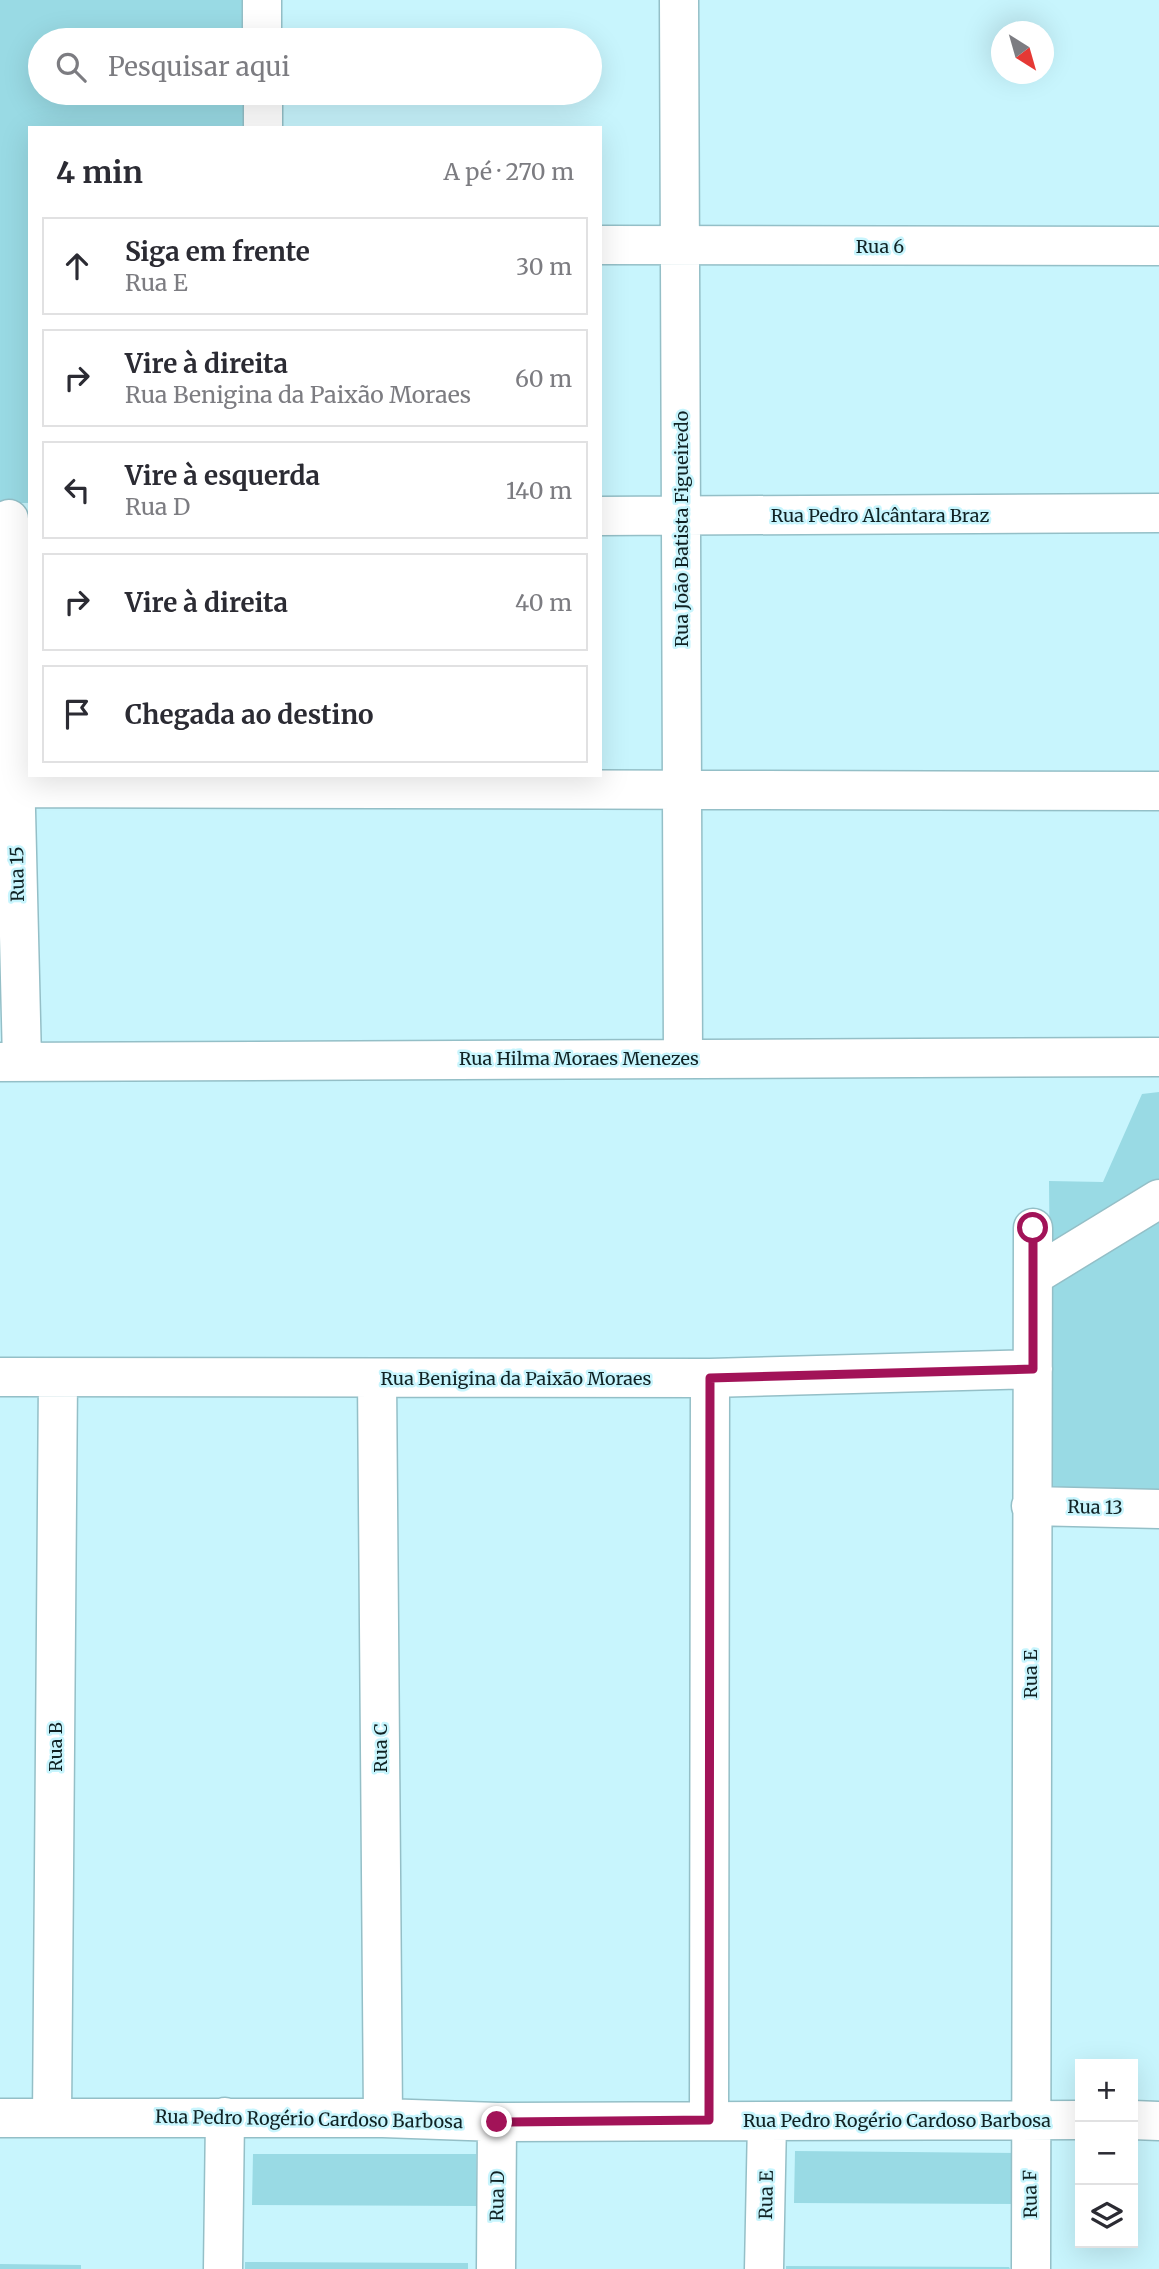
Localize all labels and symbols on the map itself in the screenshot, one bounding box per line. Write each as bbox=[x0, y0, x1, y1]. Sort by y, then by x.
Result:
north arrow bbox=[991, 21, 1054, 84]
street label: Rua 6 bbox=[856, 235, 904, 258]
street label: Rua João Batista Figueiredo bbox=[670, 411, 693, 647]
street label: Rua Pedro Alcântara Braz bbox=[771, 504, 989, 527]
street label: Rua 15 bbox=[5, 846, 29, 902]
street label: Rua Hilma Moraes Menezes bbox=[459, 1047, 699, 1070]
route start bbox=[1017, 1212, 1048, 1243]
street label: Rua Benigina da Paixão Moraes bbox=[381, 1367, 652, 1390]
street label: Rua 13 bbox=[1067, 1495, 1123, 1519]
street label: Rua E bbox=[1019, 1649, 1042, 1698]
street label: Rua B bbox=[44, 1722, 67, 1772]
street label: Rua C bbox=[369, 1723, 392, 1773]
street label: Rua Pedro Rogério Cardoso Barbosa bbox=[155, 2105, 464, 2133]
route end bbox=[481, 2106, 512, 2137]
street label: Rua Pedro Rogério Cardoso Barbosa bbox=[743, 2109, 1051, 2132]
street label: Rua D bbox=[485, 2170, 509, 2222]
street label: Rua E bbox=[754, 2170, 778, 2220]
street label: Rua F bbox=[1018, 2170, 1042, 2218]

